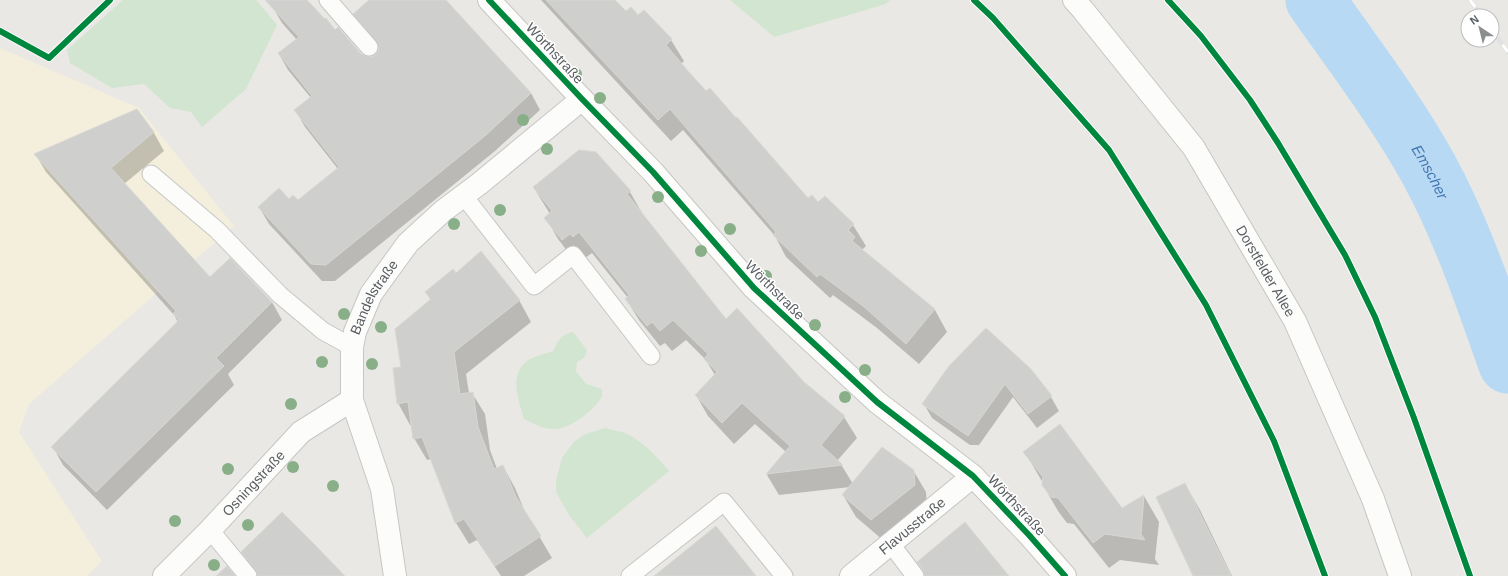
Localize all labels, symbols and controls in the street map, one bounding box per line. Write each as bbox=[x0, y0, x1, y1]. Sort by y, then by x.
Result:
north arrow bbox=[1460, 8, 1500, 48]
text: N bbox=[1468, 13, 1481, 27]
street label: Wörthstraße bbox=[523, 19, 587, 87]
water label: Emscher bbox=[1408, 142, 1452, 203]
street label: Dorstfelder Allee bbox=[1233, 223, 1299, 320]
street label: Bandelstraße bbox=[347, 257, 401, 337]
street label: Wörthstraße bbox=[742, 257, 808, 323]
street label: Osningstraße bbox=[219, 447, 288, 519]
street label: Wörthstraße bbox=[985, 471, 1049, 539]
street label: Flavusstraße bbox=[876, 494, 949, 558]

